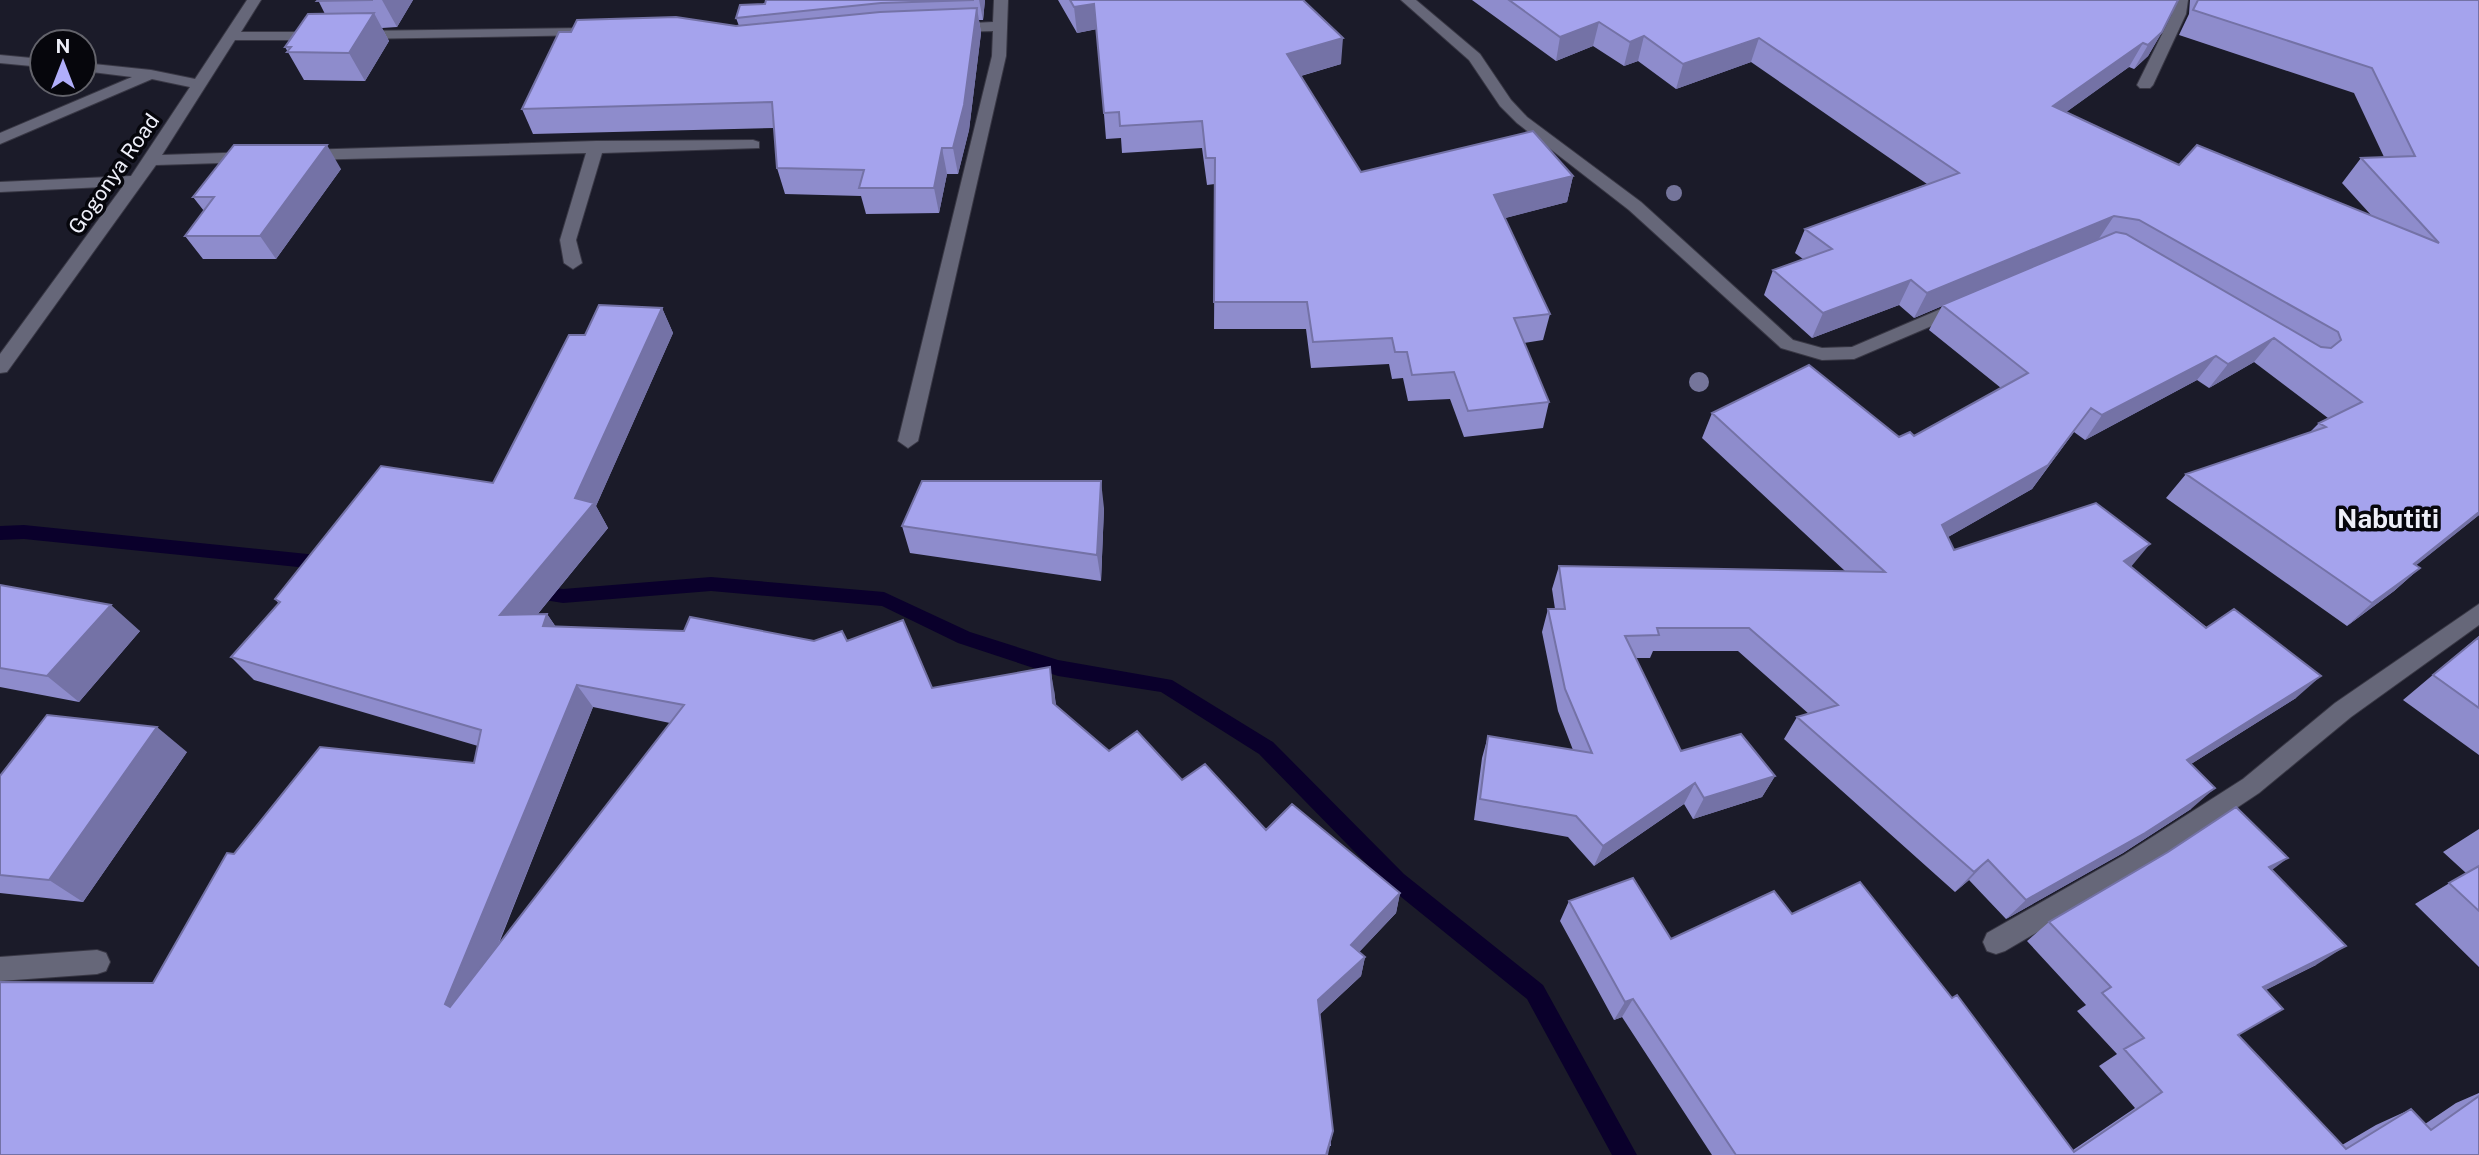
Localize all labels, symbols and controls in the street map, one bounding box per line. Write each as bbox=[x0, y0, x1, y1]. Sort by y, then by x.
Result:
north arrow bbox=[28, 28, 98, 98]
text: N bbox=[56, 35, 70, 57]
street label: Gogonya Road bbox=[63, 109, 164, 239]
district label: Nabutiti bbox=[2337, 503, 2439, 534]

